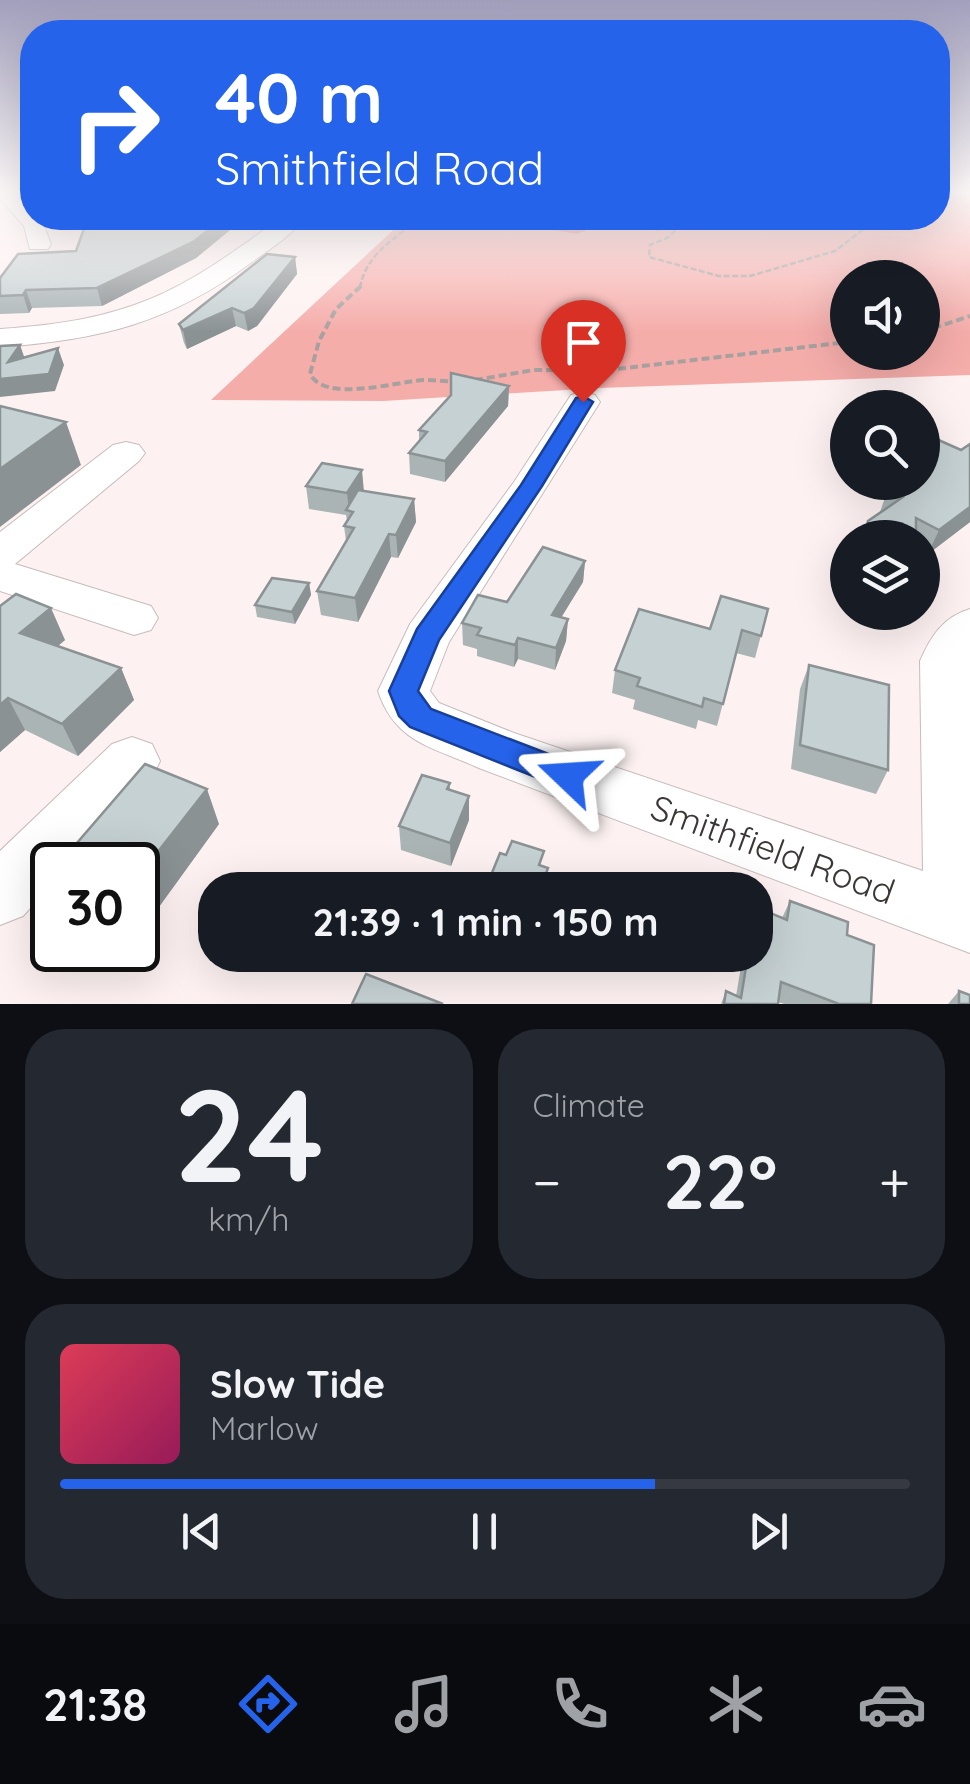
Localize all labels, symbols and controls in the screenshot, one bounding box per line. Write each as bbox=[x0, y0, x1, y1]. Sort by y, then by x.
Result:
text: 40 m bbox=[215, 53, 383, 141]
icon: right bbox=[50, 60, 180, 190]
text: Smithfield Road bbox=[215, 140, 544, 196]
map controls bbox=[830, 260, 940, 630]
button: sound bbox=[830, 260, 940, 370]
pin bbox=[541, 300, 626, 403]
icon: arrive bbox=[556, 315, 611, 370]
button: search bbox=[830, 390, 940, 500]
button: layers bbox=[830, 520, 940, 630]
position arrow bbox=[516, 724, 620, 828]
street label: Smithfield Road bbox=[645, 785, 901, 913]
speed limit sign: 30 bbox=[30, 842, 160, 972]
text: 21:39 · 1 min · 150 m bbox=[313, 898, 658, 946]
text: 24 bbox=[174, 1052, 324, 1215]
text: Climate bbox=[533, 1085, 645, 1125]
text: 22° bbox=[663, 1134, 777, 1228]
text: − bbox=[533, 1147, 561, 1216]
text: + bbox=[879, 1147, 910, 1216]
text: km/h bbox=[208, 1199, 289, 1239]
text: Slow Tide bbox=[210, 1360, 385, 1408]
text: Marlow bbox=[210, 1408, 319, 1448]
icon: previous bbox=[174, 1504, 229, 1559]
icon: pause bbox=[457, 1504, 512, 1559]
icon: next bbox=[741, 1504, 796, 1559]
icon: directions bbox=[233, 1669, 303, 1739]
icon: music bbox=[389, 1669, 459, 1739]
icon: phone bbox=[545, 1669, 615, 1739]
icon: climate bbox=[701, 1669, 771, 1739]
icon: car bbox=[857, 1669, 927, 1739]
text: 21:38 bbox=[43, 1676, 147, 1732]

